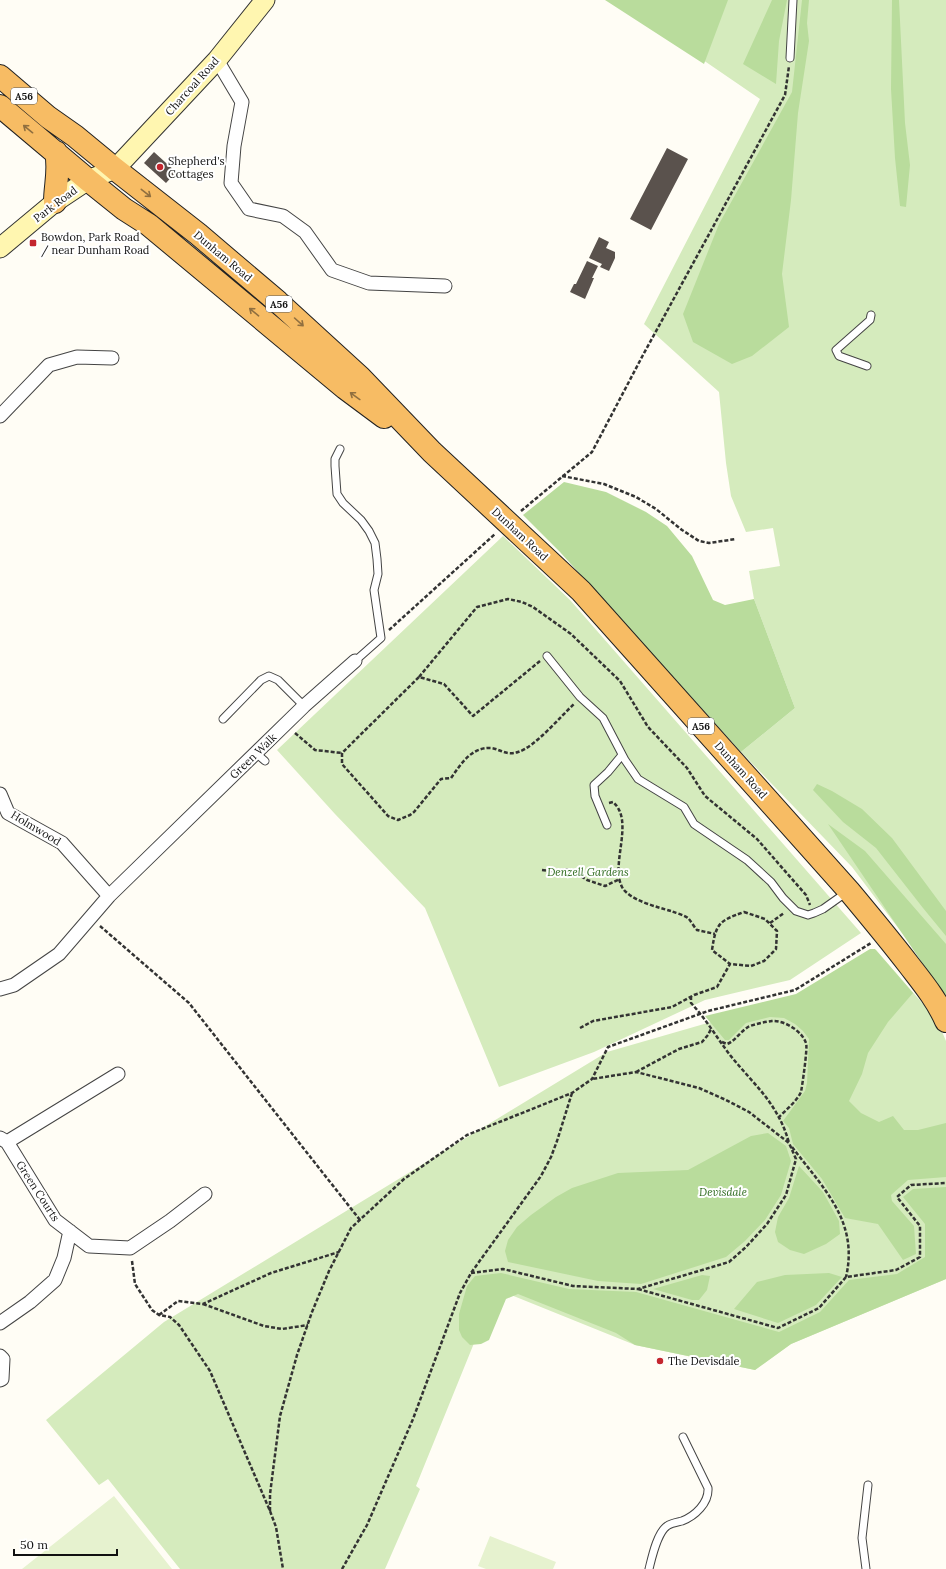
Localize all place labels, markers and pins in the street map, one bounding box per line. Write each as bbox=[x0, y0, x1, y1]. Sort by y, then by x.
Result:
place label: Shepherd's Cottages bbox=[168, 154, 225, 181]
marker: Shepherd's Cottages bbox=[155, 162, 165, 172]
place label: Bowdon, Park Road / near Dunham Road bbox=[41, 230, 150, 258]
marker: Bowdon, Park Road / near Dunham Road bbox=[28, 238, 38, 248]
place label: The Devisdale bbox=[668, 1354, 740, 1368]
marker: The Devisdale bbox=[655, 1356, 665, 1366]

